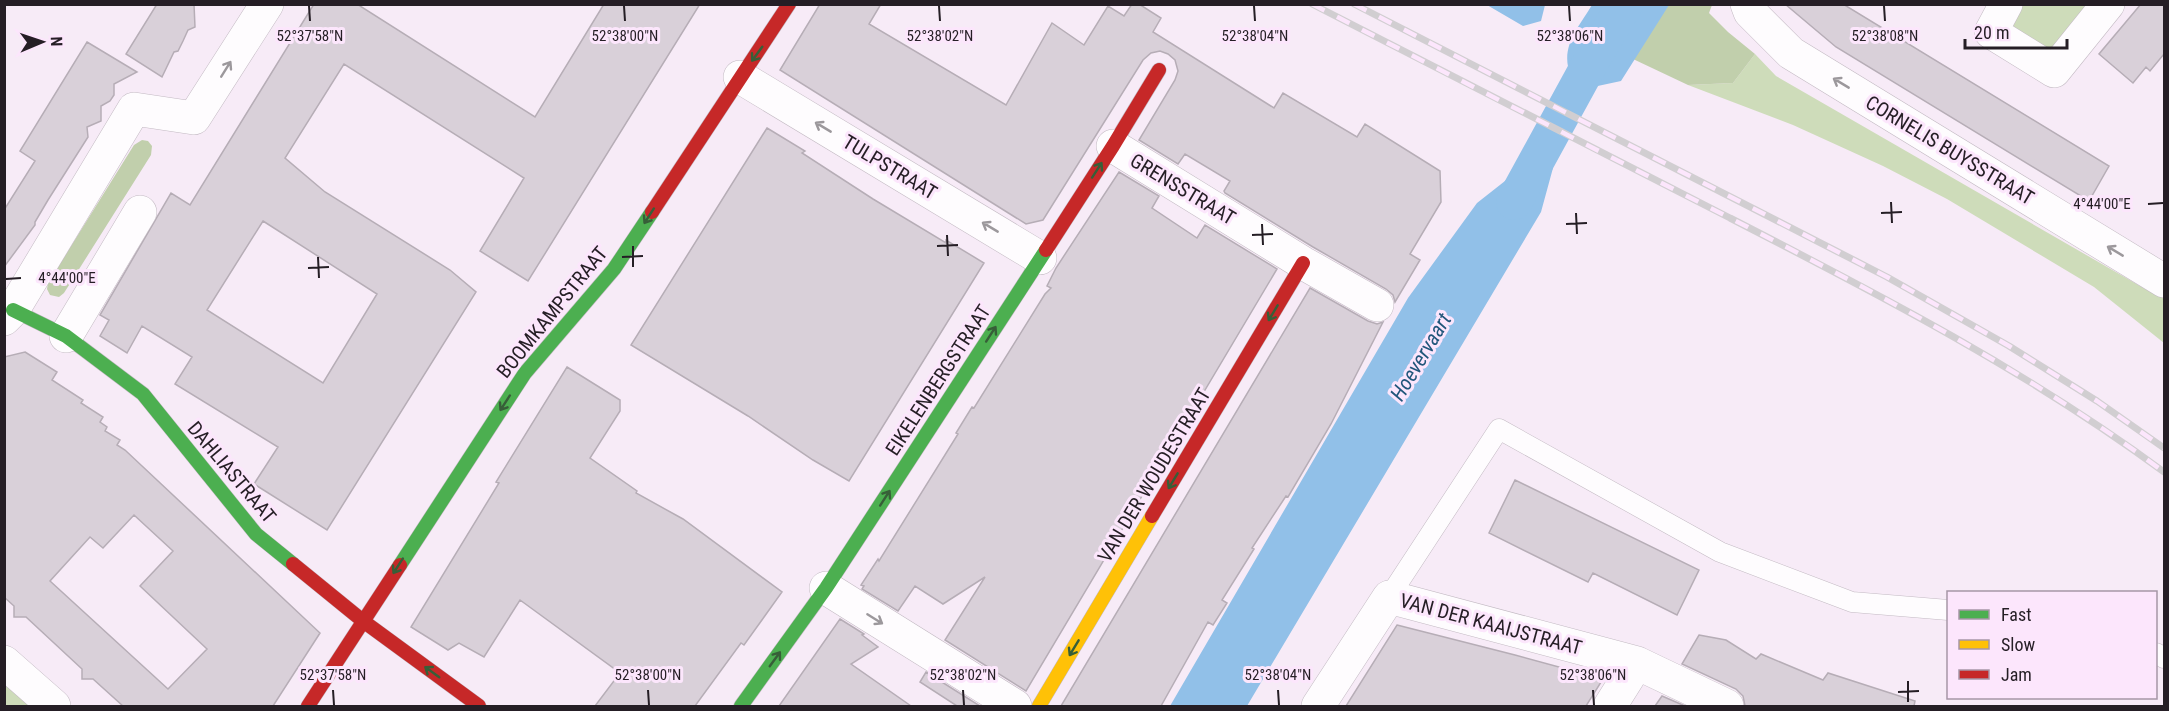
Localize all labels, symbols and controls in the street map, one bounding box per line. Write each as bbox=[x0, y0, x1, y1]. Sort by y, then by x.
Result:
north arrow bbox=[12, 12, 72, 72]
scale bar bbox=[1965, 12, 2067, 50]
text: 20 m bbox=[1974, 22, 2009, 43]
text: 52°37'58"N bbox=[277, 27, 343, 45]
text: 52°38'00"N bbox=[592, 27, 658, 45]
text: 52°38'02"N bbox=[907, 27, 973, 45]
text: 52°38'04"N bbox=[1222, 27, 1288, 45]
text: 52°38'06"N bbox=[1537, 27, 1603, 45]
text: 52°38'08"N bbox=[1852, 27, 1918, 45]
text: N bbox=[47, 36, 66, 47]
one-way arrow bbox=[751, 45, 763, 61]
one-way arrow bbox=[220, 61, 232, 78]
one-way arrow bbox=[1833, 77, 1850, 89]
street label: CORNELIS BUYSSTRAAT bbox=[1861, 90, 2039, 210]
one-way arrow bbox=[815, 120, 832, 132]
street label: TULPSTRAAT bbox=[838, 129, 942, 205]
street label: GRENSSTRAAT bbox=[1126, 148, 1240, 230]
one-way arrow bbox=[1091, 163, 1103, 179]
text: 4°44'00"E bbox=[2073, 195, 2131, 213]
one-way arrow bbox=[643, 207, 655, 224]
one-way arrow bbox=[982, 221, 999, 233]
street label: BOOMKAMPSTRAAT bbox=[492, 241, 612, 383]
one-way arrow bbox=[2107, 244, 2124, 256]
text: 4°44'00"E bbox=[38, 269, 96, 287]
street label: EIKELENBERGSTRAAT bbox=[880, 300, 996, 460]
one-way arrow bbox=[1266, 304, 1278, 321]
water label: Hoevervaart bbox=[1386, 308, 1457, 405]
one-way arrow bbox=[985, 326, 997, 343]
street label: VAN DER WOUDESTRAAT bbox=[1092, 384, 1216, 566]
one-way arrow bbox=[499, 394, 511, 411]
street label: DAHLIASTRAAT bbox=[183, 416, 281, 528]
one-way arrow bbox=[1167, 472, 1179, 489]
one-way arrow bbox=[878, 489, 891, 506]
one-way arrow bbox=[392, 558, 404, 574]
street label: VAN DER KAAIJSTRAAT bbox=[1397, 588, 1585, 660]
legend bbox=[1947, 591, 2157, 699]
text: Fast bbox=[2001, 604, 2032, 625]
one-way arrow bbox=[866, 614, 883, 626]
text: Slow bbox=[2001, 634, 2036, 655]
one-way arrow bbox=[1067, 639, 1079, 656]
one-way arrow bbox=[769, 651, 781, 667]
text: Jam bbox=[2001, 664, 2032, 685]
text: 52°37'58"N bbox=[300, 666, 366, 684]
one-way arrow bbox=[425, 666, 441, 678]
text: 52°38'00"N bbox=[615, 666, 681, 684]
text: 52°38'02"N bbox=[930, 666, 996, 684]
text: 52°38'04"N bbox=[1245, 666, 1311, 684]
text: 52°38'06"N bbox=[1560, 666, 1626, 684]

